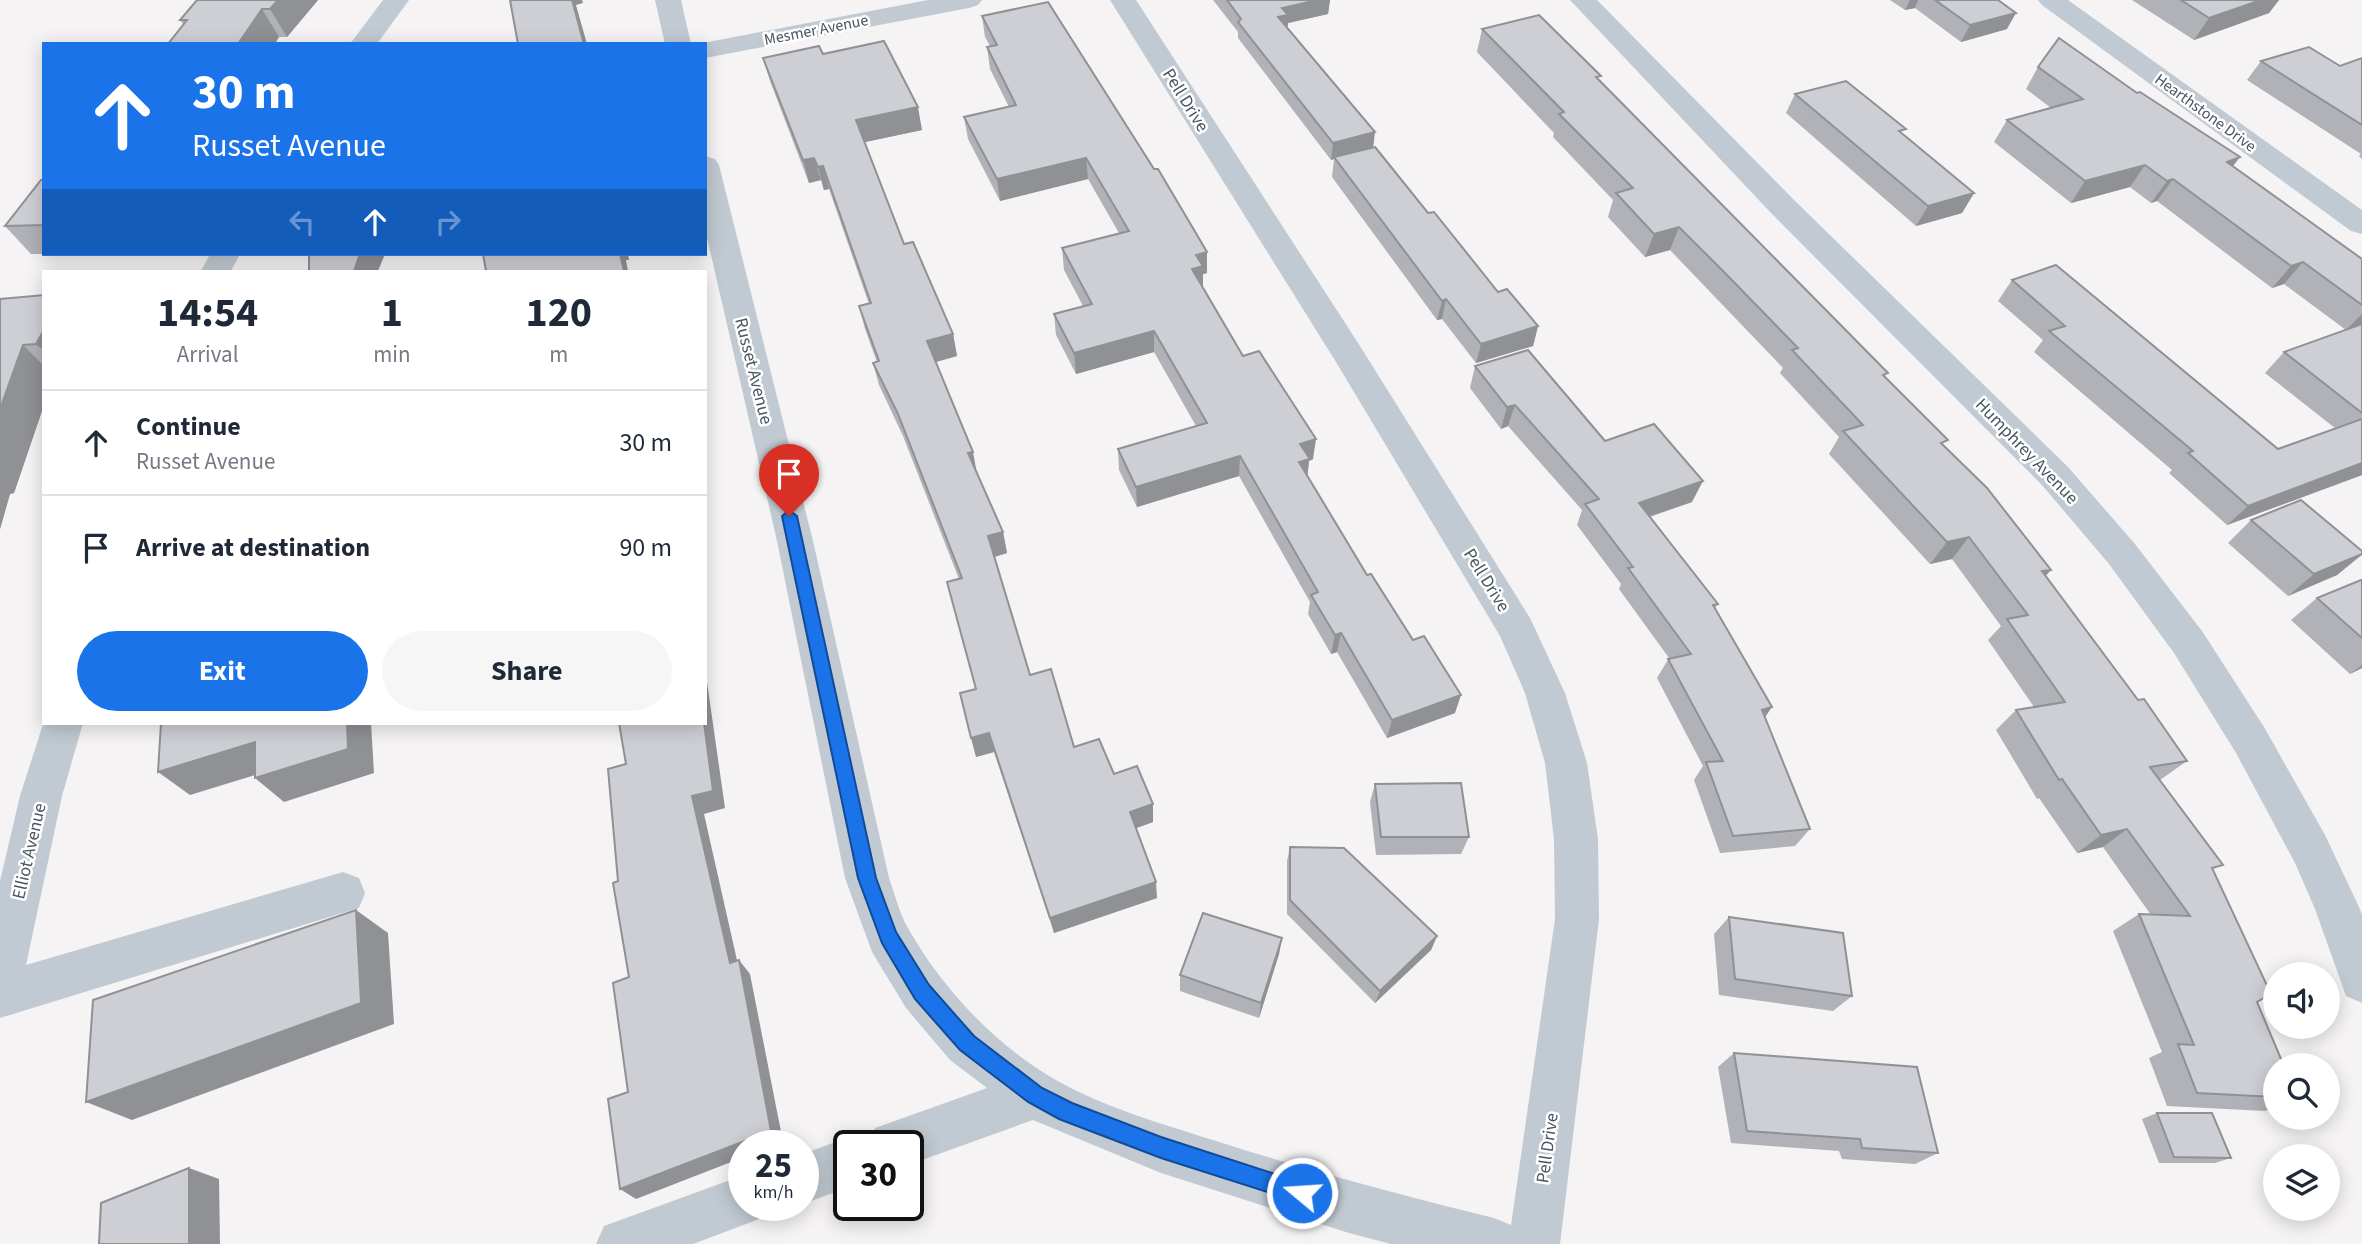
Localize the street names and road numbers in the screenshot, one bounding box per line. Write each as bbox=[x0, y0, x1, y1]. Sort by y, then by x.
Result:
street label: Mesmer Avenue bbox=[762, 9, 870, 51]
street label: Pell Drive bbox=[1156, 64, 1215, 137]
street label: Hearthstone Drive bbox=[2150, 68, 2261, 157]
street label: Russet Avenue bbox=[728, 315, 779, 427]
street label: Humphrey Avenue bbox=[1969, 393, 2084, 510]
street label: Pell Drive bbox=[1457, 544, 1516, 617]
street label: Elliot Avenue bbox=[6, 801, 53, 902]
street label: Pell Drive bbox=[1530, 1111, 1565, 1185]

